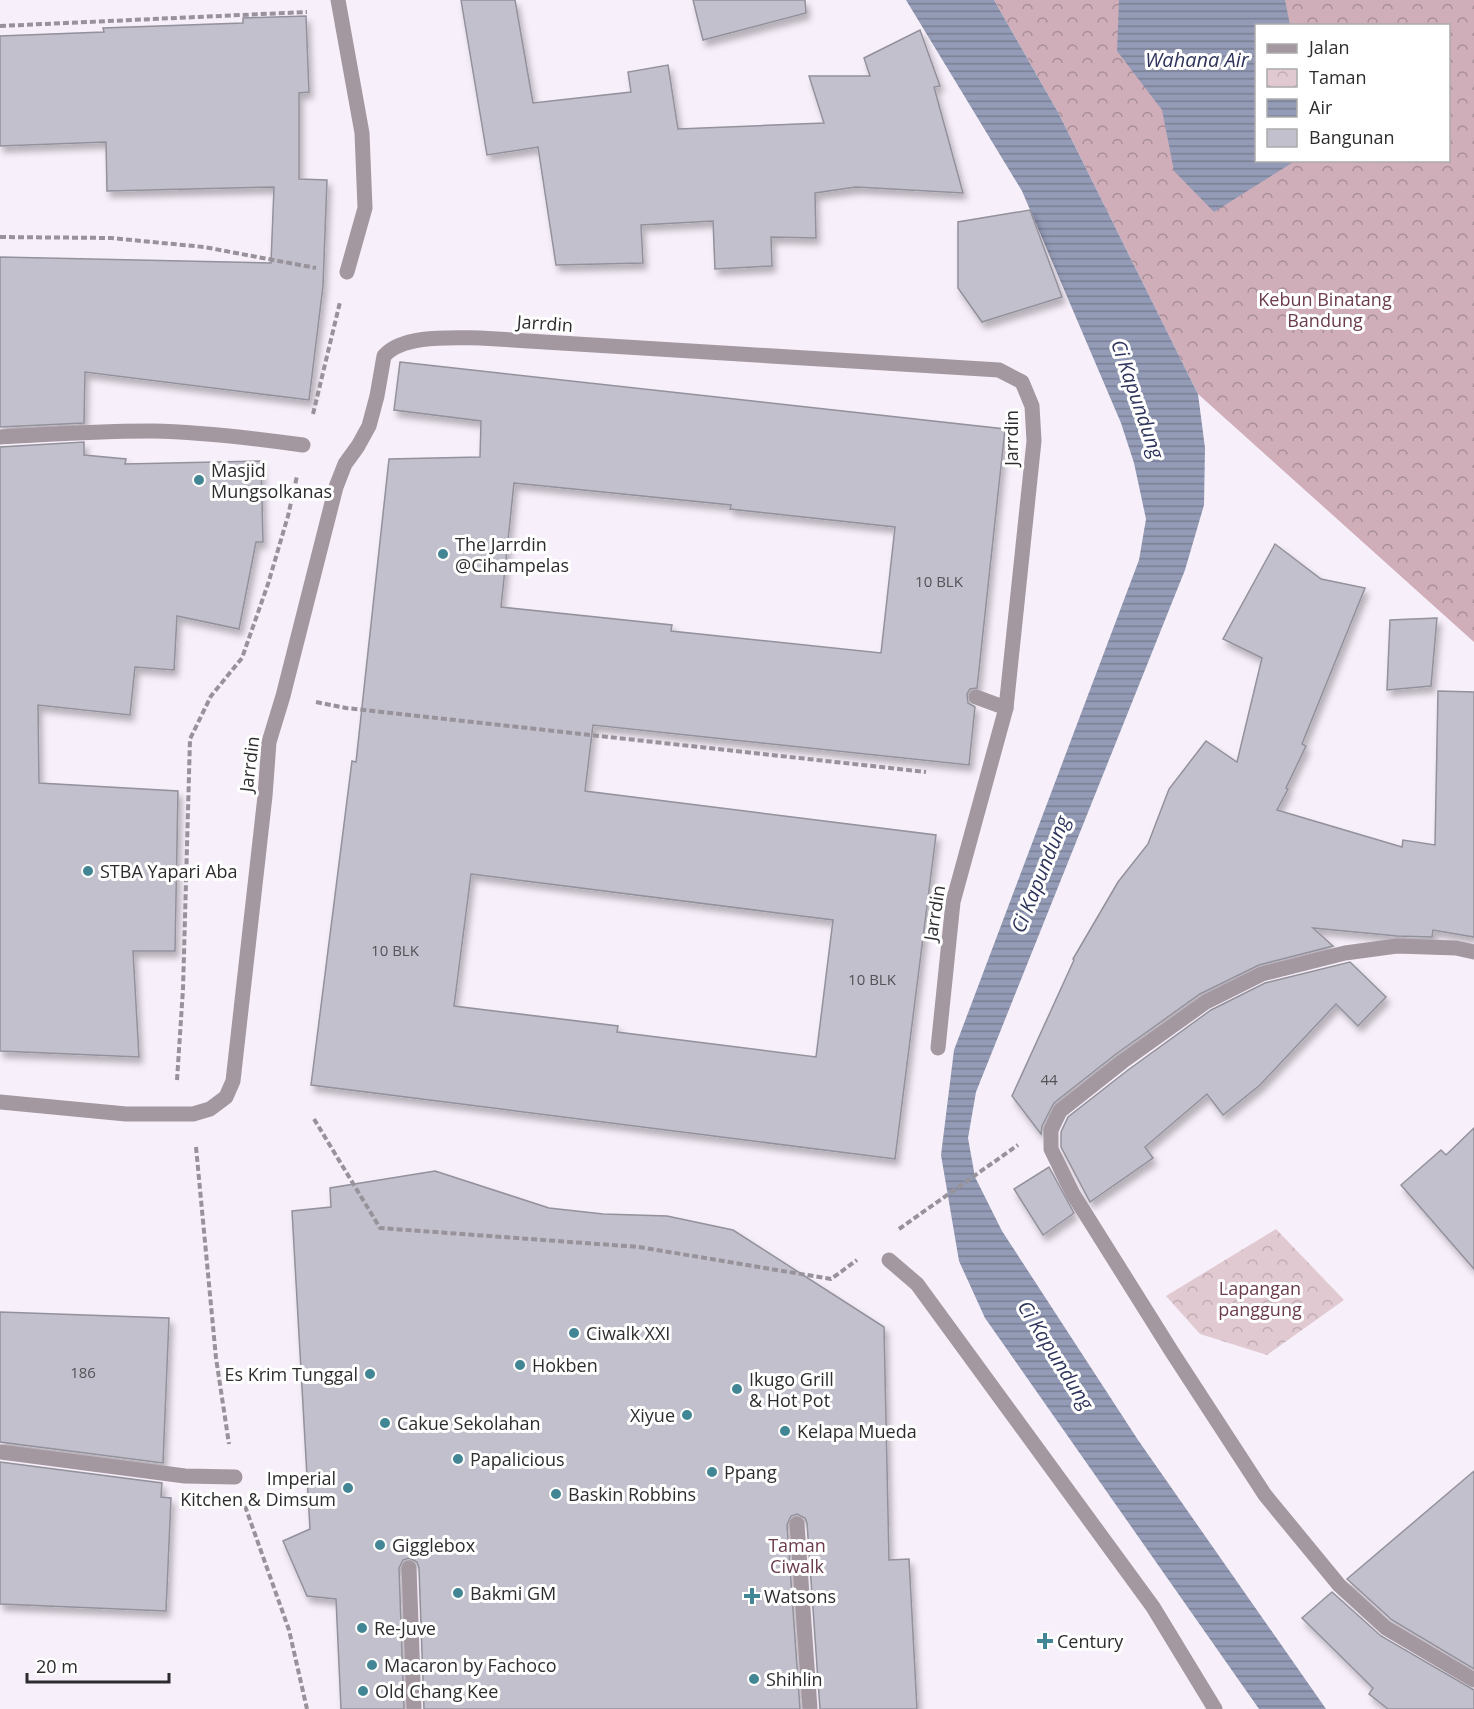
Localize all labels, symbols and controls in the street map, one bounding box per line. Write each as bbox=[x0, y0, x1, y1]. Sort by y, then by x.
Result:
legend bbox=[1255, 24, 1450, 162]
text: Jalan bbox=[1307, 35, 1349, 59]
water label: Wahana Air bbox=[1145, 46, 1250, 73]
text: Taman bbox=[1309, 65, 1367, 89]
text: Air bbox=[1309, 95, 1333, 119]
text: Bangunan bbox=[1309, 125, 1395, 149]
park label: Kebun Binatang Bandung bbox=[1258, 287, 1392, 332]
street label: Jarrdin bbox=[514, 309, 574, 337]
water label: Ci Kapundung bbox=[1105, 336, 1171, 463]
street label: Jarrdin bbox=[999, 410, 1023, 468]
place label: Masjid Mungsolkanas bbox=[211, 458, 332, 503]
marker: Masjid Mungsolkanas bbox=[192, 473, 206, 487]
place label: The Jarrdin @Cihampelas bbox=[455, 532, 569, 577]
marker: The Jarrdin @Cihampelas bbox=[436, 547, 450, 561]
house number: 10 BLK bbox=[915, 571, 964, 591]
street label: Jarrdin bbox=[233, 735, 264, 795]
water label: Ci Kapundung bbox=[1004, 811, 1076, 937]
place label: STBA Yapari Aba bbox=[100, 859, 238, 883]
marker: STBA Yapari Aba bbox=[81, 864, 95, 878]
street label: Jarrdin bbox=[917, 883, 950, 945]
house number: 10 BLK bbox=[371, 940, 420, 960]
house number: 10 BLK bbox=[848, 969, 897, 989]
house number: 44 bbox=[1040, 1069, 1058, 1089]
park label: Lapangan panggung bbox=[1218, 1276, 1302, 1321]
water label: Ci Kapundung bbox=[1012, 1295, 1101, 1415]
place label: Ciwalk XXI bbox=[586, 1321, 670, 1345]
marker: Ciwalk XXI bbox=[567, 1326, 581, 1340]
place label: Hokben bbox=[532, 1353, 598, 1377]
marker: Hokben bbox=[513, 1358, 527, 1372]
house number: 186 bbox=[70, 1362, 96, 1382]
place label: Es Krim Tunggal bbox=[224, 1362, 358, 1386]
marker: Es Krim Tunggal bbox=[363, 1367, 377, 1381]
place label: Ikugo Grill & Hot Pot bbox=[749, 1367, 834, 1412]
marker: Ikugo Grill & Hot Pot bbox=[730, 1382, 744, 1396]
place label: Xiyue bbox=[630, 1403, 675, 1427]
marker: Xiyue bbox=[680, 1408, 694, 1422]
place label: Cakue Sekolahan bbox=[397, 1411, 541, 1435]
marker: Cakue Sekolahan bbox=[378, 1416, 392, 1430]
place label: Kelapa Mueda bbox=[797, 1419, 917, 1443]
marker: Kelapa Mueda bbox=[778, 1424, 792, 1438]
place label: Papalicious bbox=[470, 1447, 565, 1471]
marker: Papalicious bbox=[451, 1452, 465, 1466]
place label: Ppang bbox=[724, 1460, 777, 1484]
marker: Ppang bbox=[705, 1465, 719, 1479]
place label: Imperial Kitchen & Dimsum bbox=[180, 1466, 336, 1511]
marker: Imperial Kitchen & Dimsum bbox=[341, 1481, 355, 1495]
place label: Baskin Robbins bbox=[568, 1482, 696, 1506]
marker: Baskin Robbins bbox=[549, 1487, 563, 1501]
place label: Gigglebox bbox=[392, 1533, 476, 1557]
park label: Taman Ciwalk bbox=[768, 1533, 826, 1578]
marker: Gigglebox bbox=[373, 1538, 387, 1552]
place label: Bakmi GM bbox=[470, 1581, 556, 1605]
place label: Watsons bbox=[764, 1584, 836, 1608]
marker: Bakmi GM bbox=[451, 1586, 465, 1600]
marker: Watsons bbox=[745, 1589, 759, 1603]
place label: Re-Juve bbox=[374, 1616, 436, 1640]
marker: Re-Juve bbox=[355, 1621, 369, 1635]
place label: Century bbox=[1057, 1629, 1124, 1653]
marker: Century bbox=[1038, 1634, 1052, 1648]
scale bar bbox=[27, 1646, 170, 1684]
place label: Macaron by Fachoco bbox=[384, 1653, 557, 1677]
text: 20 m bbox=[36, 1654, 78, 1678]
marker: Macaron by Fachoco bbox=[365, 1658, 379, 1672]
place label: Shihlin bbox=[766, 1667, 823, 1691]
marker: Shihlin bbox=[747, 1672, 761, 1686]
place label: Old Chang Kee bbox=[375, 1679, 498, 1703]
marker: Old Chang Kee bbox=[356, 1684, 370, 1698]

